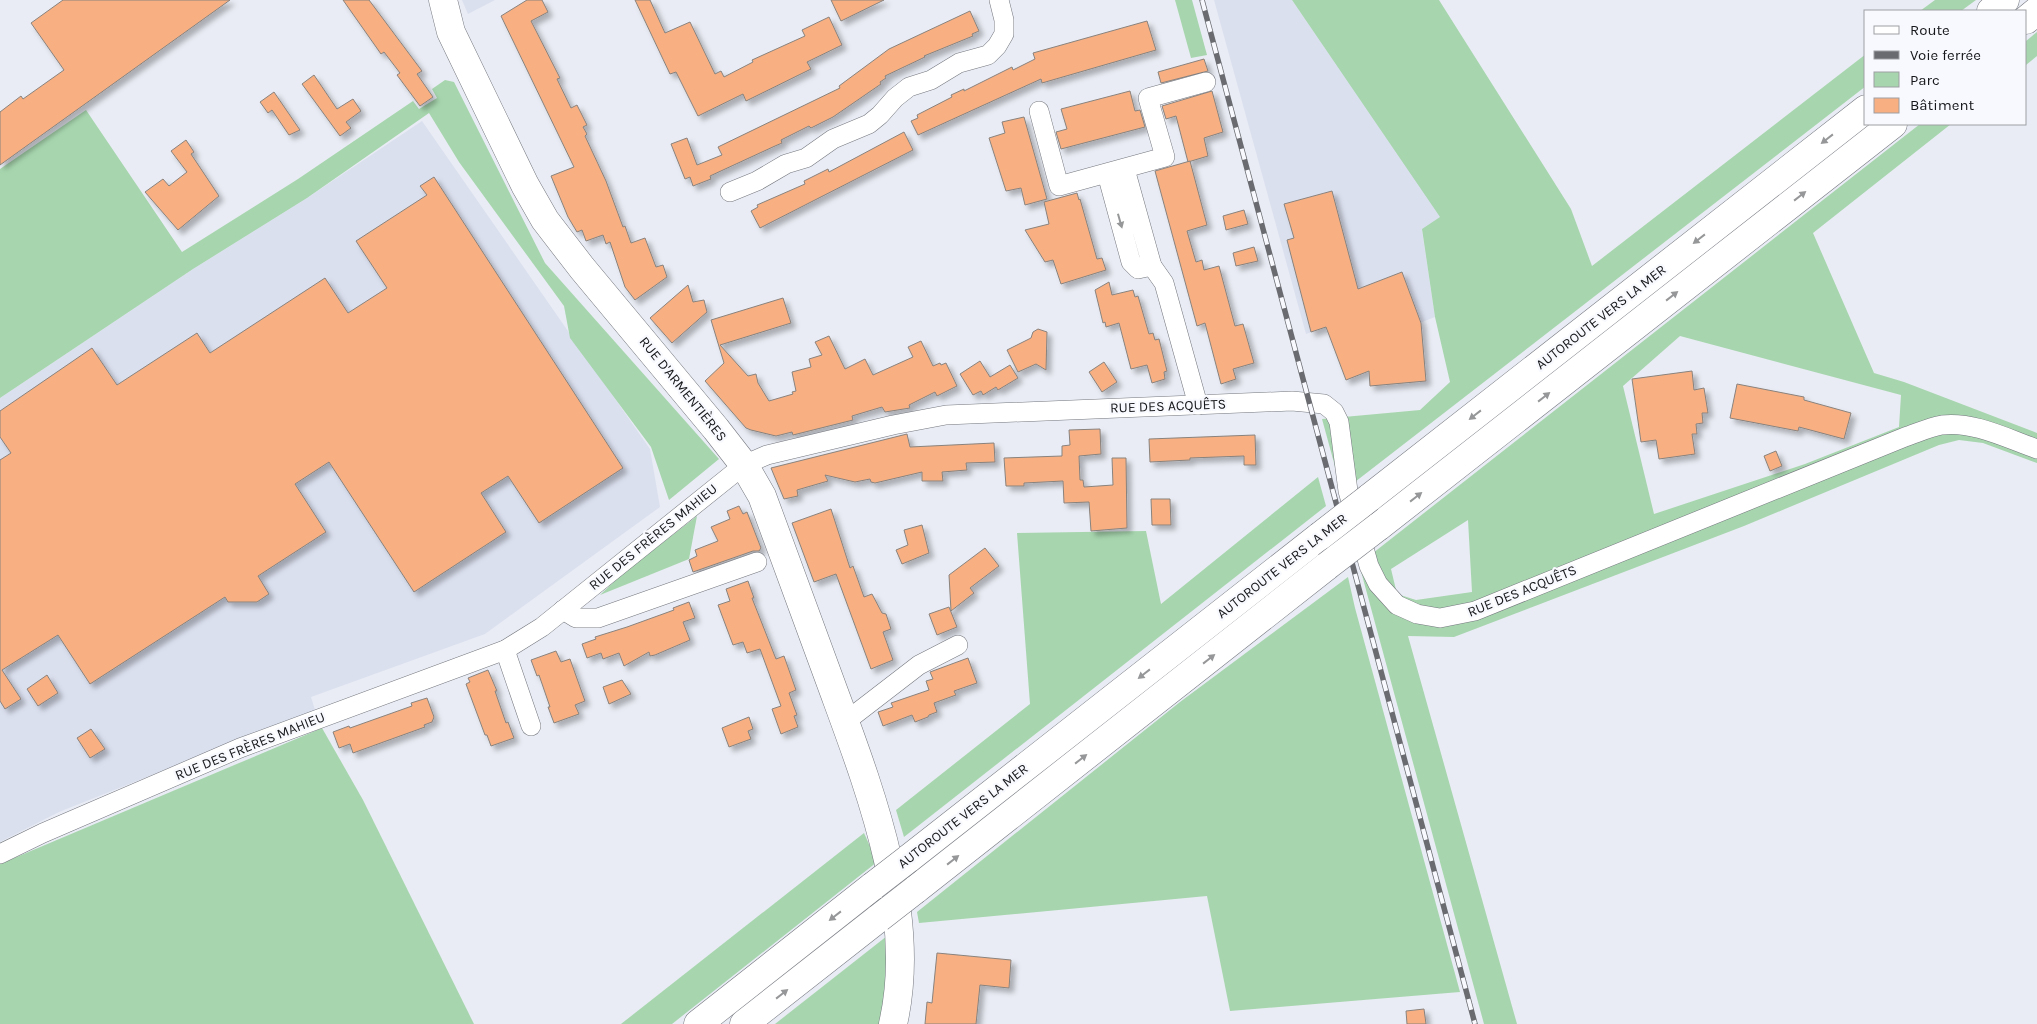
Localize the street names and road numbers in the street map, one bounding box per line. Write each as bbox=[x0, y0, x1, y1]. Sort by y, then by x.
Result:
street label: AUTOROUTE VERS LA MER bbox=[1533, 261, 1669, 373]
street label: RUE D'ARMENTIÈRES bbox=[636, 333, 731, 445]
street label: RUE DES ACQUÊTS bbox=[1110, 395, 1226, 417]
street label: RUE DES FRÈRES MAHIEU bbox=[585, 479, 721, 594]
street label: AUTOROUTE VERS LA MER bbox=[1214, 510, 1350, 622]
street label: RUE DES ACQUÊTS bbox=[1465, 561, 1579, 621]
street label: RUE DES FRÈRES MAHIEU bbox=[172, 707, 327, 784]
street label: AUTOROUTE VERS LA MER bbox=[895, 760, 1031, 872]

